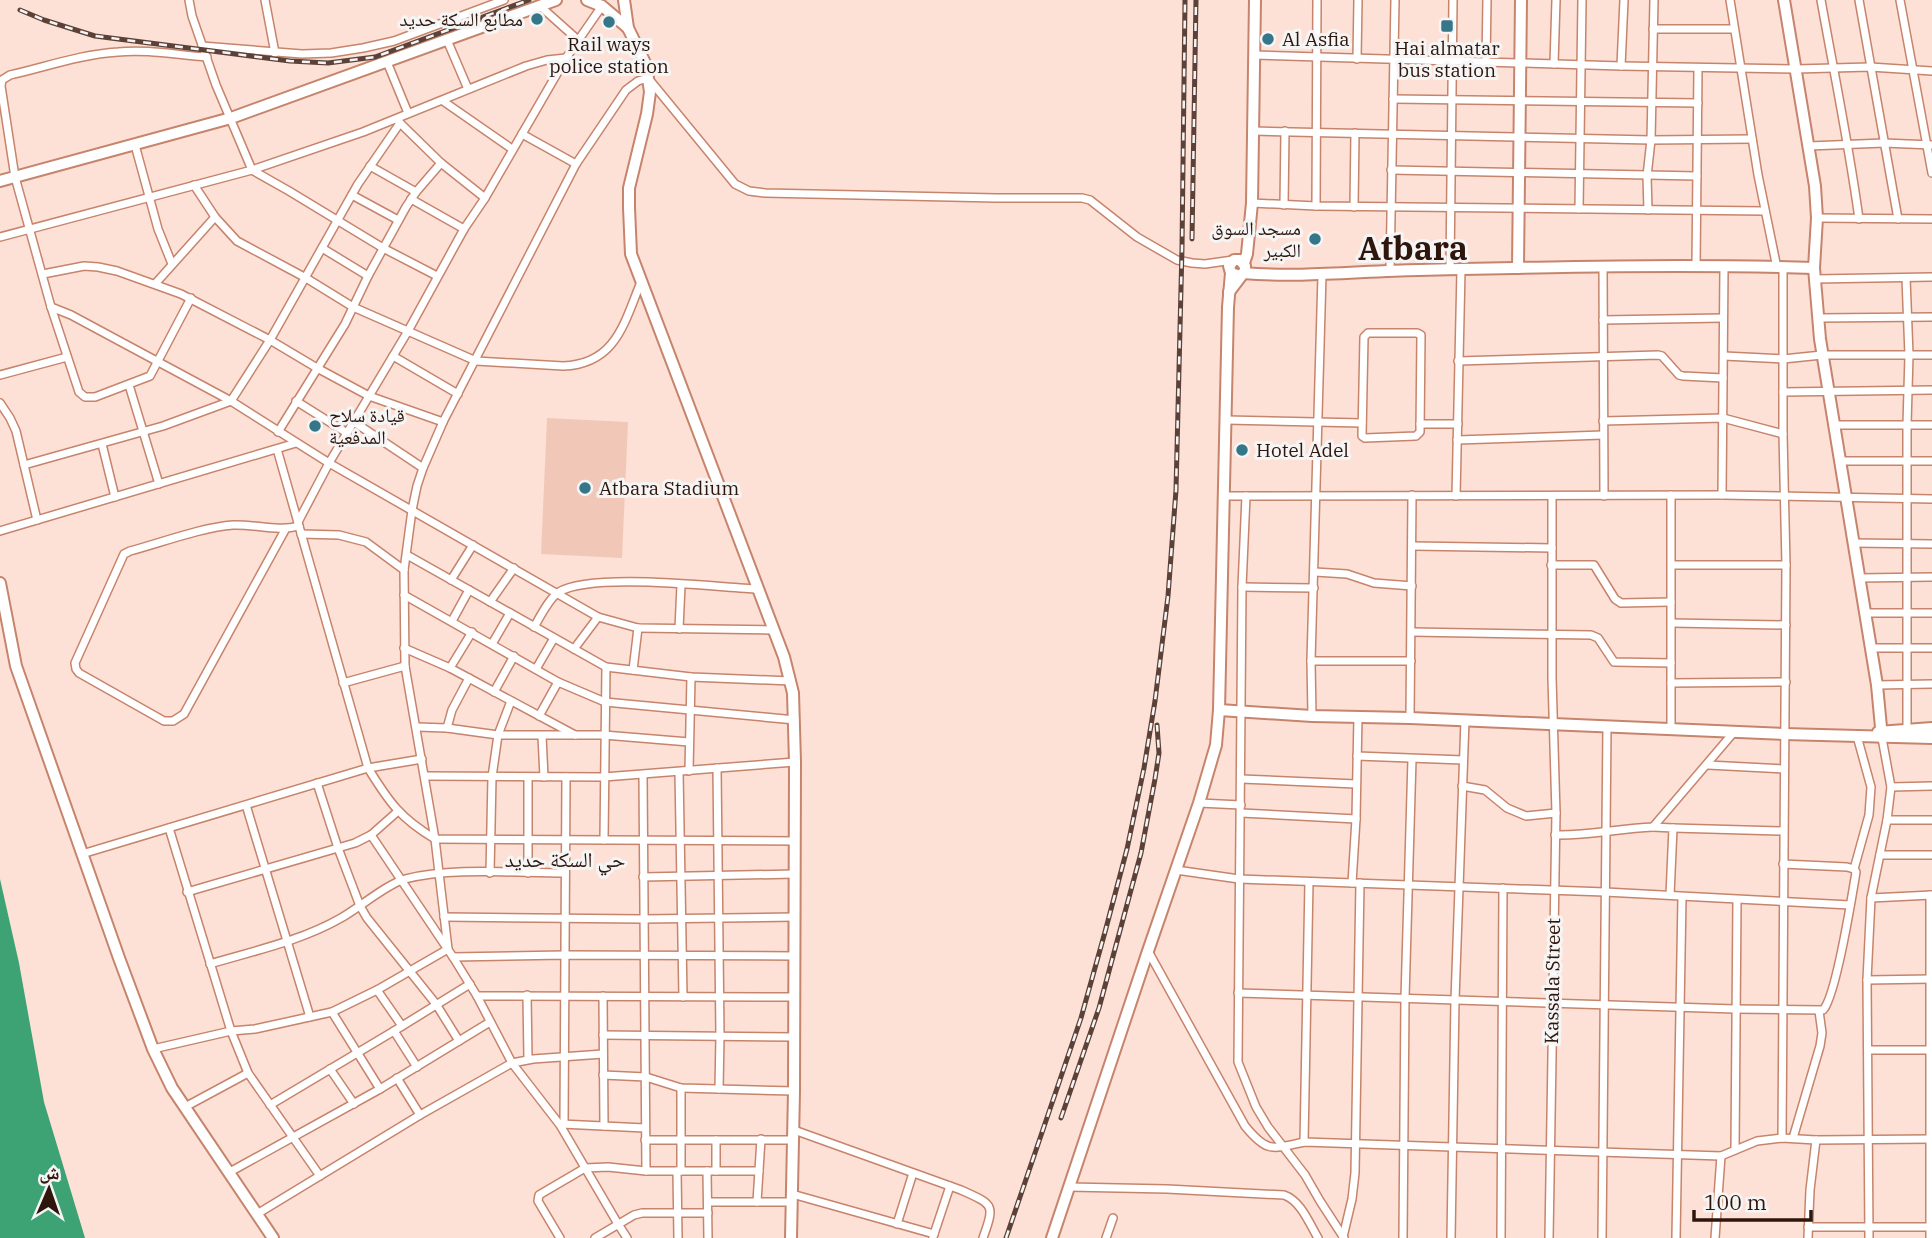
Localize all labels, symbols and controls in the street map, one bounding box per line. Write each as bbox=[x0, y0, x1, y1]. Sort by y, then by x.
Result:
place label: مطابع السكة حديد bbox=[399, 7, 523, 32]
marker: مطابع السكة حديد bbox=[529, 11, 545, 27]
marker: Rail ways police station bbox=[601, 14, 617, 30]
marker: Hai almatar bus station bbox=[1439, 18, 1455, 34]
place label: Al Asfia bbox=[1282, 27, 1350, 51]
marker: Al Asfia bbox=[1260, 31, 1276, 47]
place label: Rail ways police station bbox=[549, 32, 669, 78]
place label: Hai almatar bus station bbox=[1394, 36, 1500, 82]
place label: مسجد السوق الكبير bbox=[1211, 216, 1301, 262]
district label: Atbara bbox=[1358, 226, 1468, 269]
marker: مسجد السوق الكبير bbox=[1307, 231, 1323, 247]
place label: قيادة سلاح المدفعية bbox=[329, 403, 405, 449]
marker: قيادة سلاح المدفعية bbox=[307, 418, 323, 434]
place label: Hotel Adel bbox=[1256, 438, 1349, 462]
marker: Hotel Adel bbox=[1234, 442, 1250, 458]
place label: Atbara Stadium bbox=[599, 476, 739, 500]
marker: Atbara Stadium bbox=[577, 480, 593, 496]
district label: حي السكة حديد bbox=[505, 845, 625, 876]
street label: Kassala Street bbox=[1539, 917, 1565, 1044]
north arrow bbox=[14, 1154, 84, 1224]
text: ش bbox=[39, 1160, 60, 1184]
scale bar bbox=[1694, 1178, 1811, 1222]
text: 100 m bbox=[1704, 1188, 1767, 1216]

